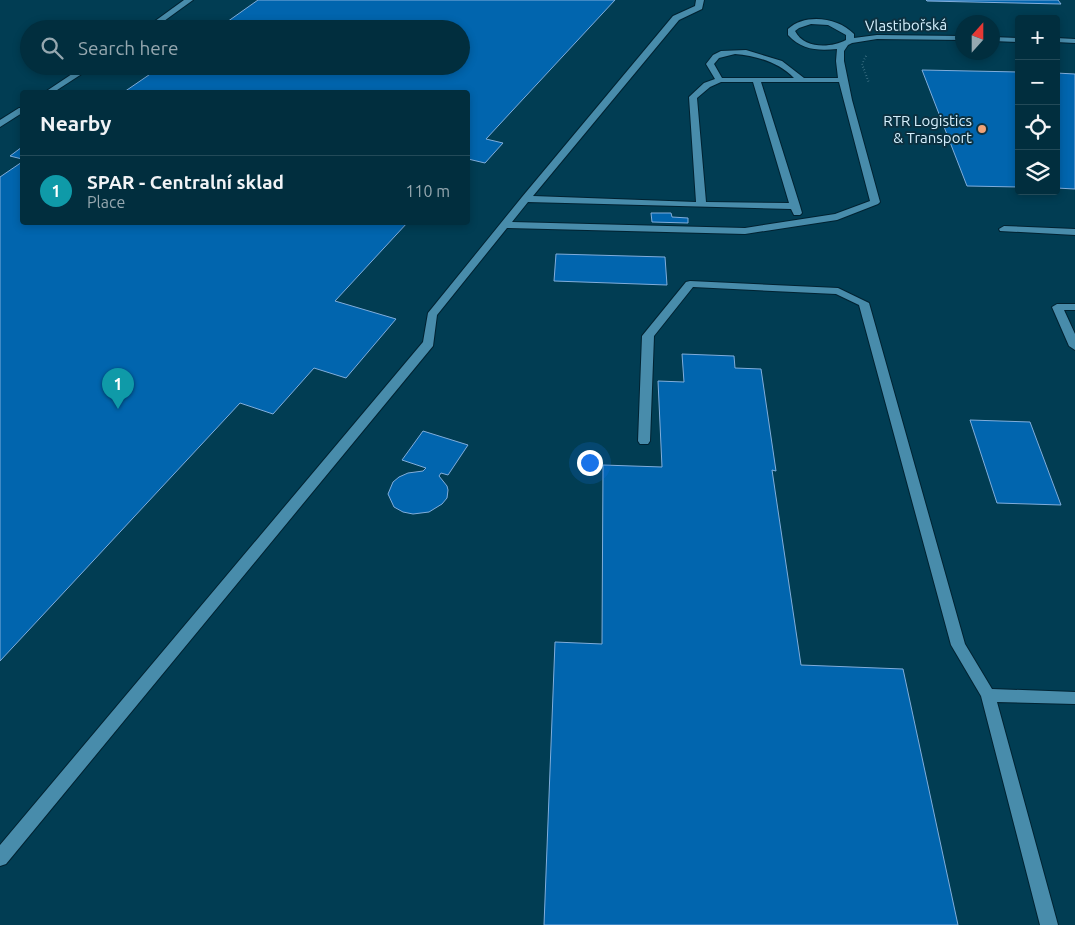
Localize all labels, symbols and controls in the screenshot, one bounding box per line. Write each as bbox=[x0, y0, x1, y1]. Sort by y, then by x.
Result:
north arrow bbox=[955, 15, 1000, 60]
map controls bbox=[1015, 15, 1060, 195]
button: + bbox=[1015, 15, 1060, 60]
street label: Vlastibořská bbox=[865, 16, 947, 34]
search box bbox=[20, 20, 470, 75]
icon: search bbox=[38, 34, 66, 62]
text: Search here bbox=[78, 37, 178, 59]
button: − bbox=[1015, 60, 1060, 105]
button: locate bbox=[1015, 105, 1060, 150]
text: Nearby bbox=[40, 111, 111, 135]
place label: RTR Logistics & Transport bbox=[883, 112, 972, 146]
marker: RTR Logistics & Transport bbox=[976, 123, 988, 135]
button: layers bbox=[1015, 150, 1060, 195]
text: SPAR - Centralní sklad bbox=[87, 171, 284, 193]
text: 1 bbox=[51, 182, 61, 200]
text: 110 m bbox=[405, 182, 450, 200]
text: Place bbox=[87, 193, 125, 211]
pin: 1 bbox=[102, 368, 134, 409]
your location bbox=[577, 450, 603, 476]

